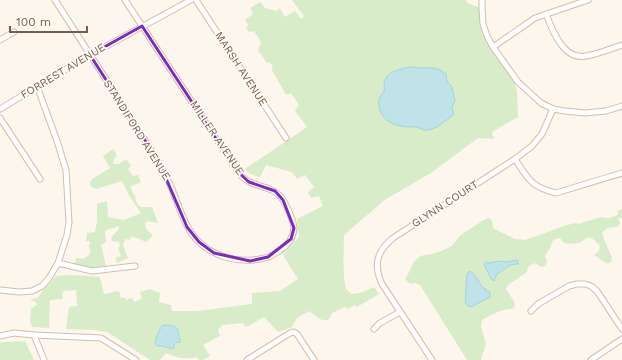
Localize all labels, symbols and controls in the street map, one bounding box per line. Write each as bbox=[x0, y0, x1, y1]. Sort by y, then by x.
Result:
scale bar bbox=[10, 8, 87, 34]
text: 100 m bbox=[16, 15, 51, 29]
street label: MARSH AVENUE bbox=[212, 29, 270, 109]
street label: FORREST AVENUE bbox=[18, 41, 108, 101]
street label: STANDIFORD AVENUE bbox=[101, 77, 173, 183]
street label: MILLER AVENUE bbox=[187, 98, 247, 178]
street label: GLYNN COURT bbox=[409, 178, 481, 230]

